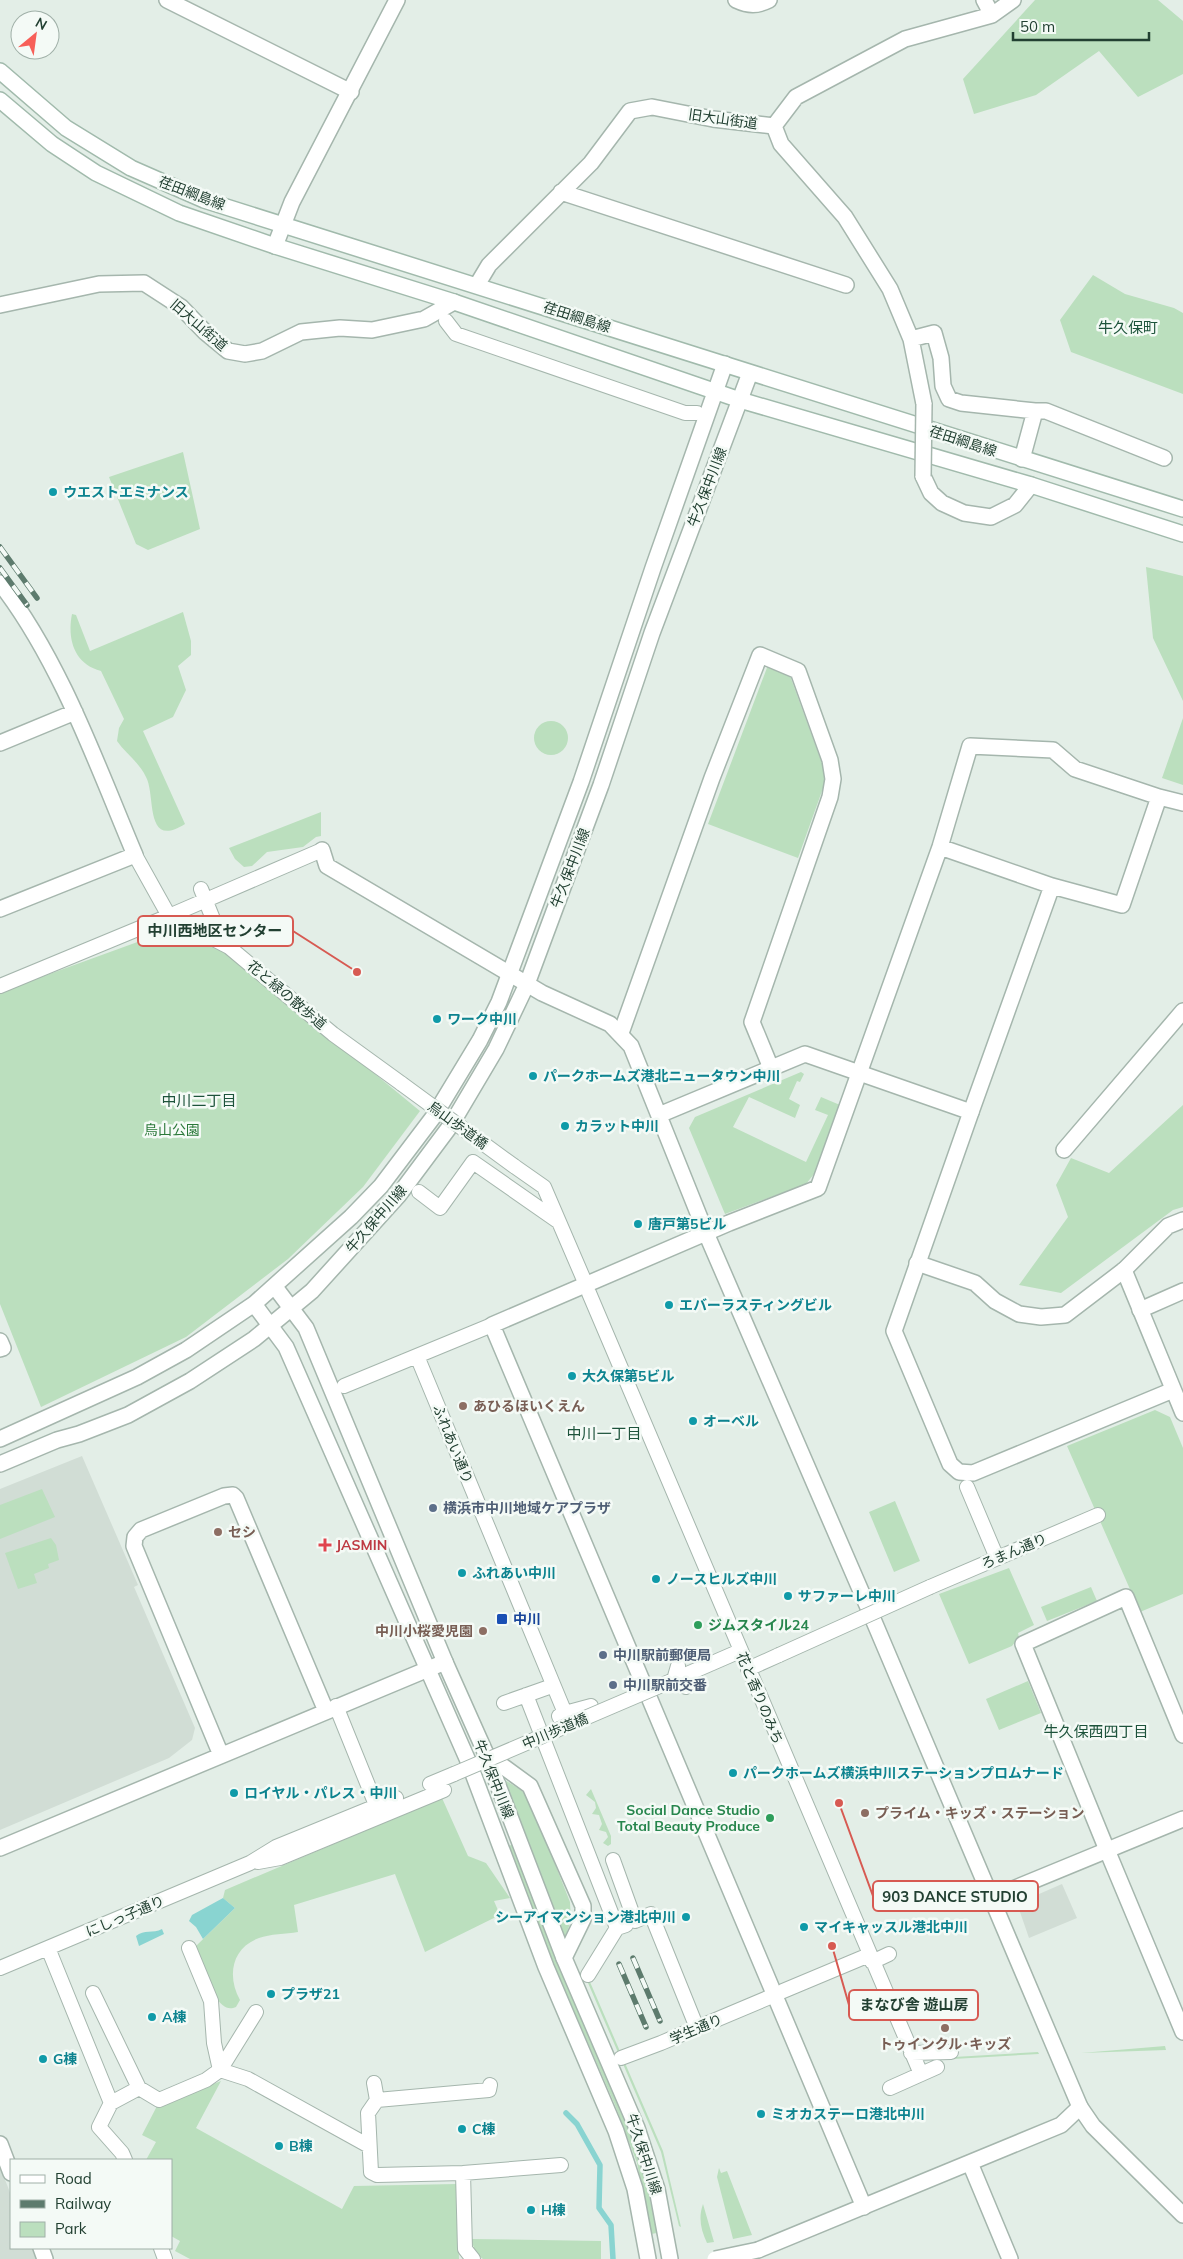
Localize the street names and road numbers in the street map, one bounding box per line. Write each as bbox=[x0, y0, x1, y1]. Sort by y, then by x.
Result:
street label: 旧大山街道 bbox=[687, 105, 759, 133]
street label: 荏田綱島線 bbox=[156, 172, 228, 214]
street label: 旧大山街道 bbox=[167, 295, 231, 355]
street label: 荏田綱島線 bbox=[541, 298, 613, 336]
street label: 荏田綱島線 bbox=[927, 422, 999, 460]
street label: 牛久保中川線 bbox=[684, 445, 730, 529]
street label: 牛久保中川線 bbox=[547, 826, 593, 910]
street label: 花と緑の散歩道 bbox=[244, 957, 330, 1033]
street label: 烏山歩道橋 bbox=[424, 1097, 492, 1153]
street label: 牛久保中川線 bbox=[342, 1181, 410, 1257]
street label: ふれあい通り bbox=[429, 1402, 477, 1486]
street label: ろまん通り bbox=[978, 1529, 1050, 1573]
street label: 花と香りのみち bbox=[733, 1649, 787, 1747]
street label: 中川歩道橋 bbox=[519, 1709, 591, 1753]
street label: 牛久保中川線 bbox=[470, 1737, 518, 1821]
street label: にしっ子通り bbox=[83, 1891, 167, 1941]
street label: 学生通り bbox=[667, 2010, 725, 2048]
street label: 牛久保中川線 bbox=[622, 2111, 666, 2197]

